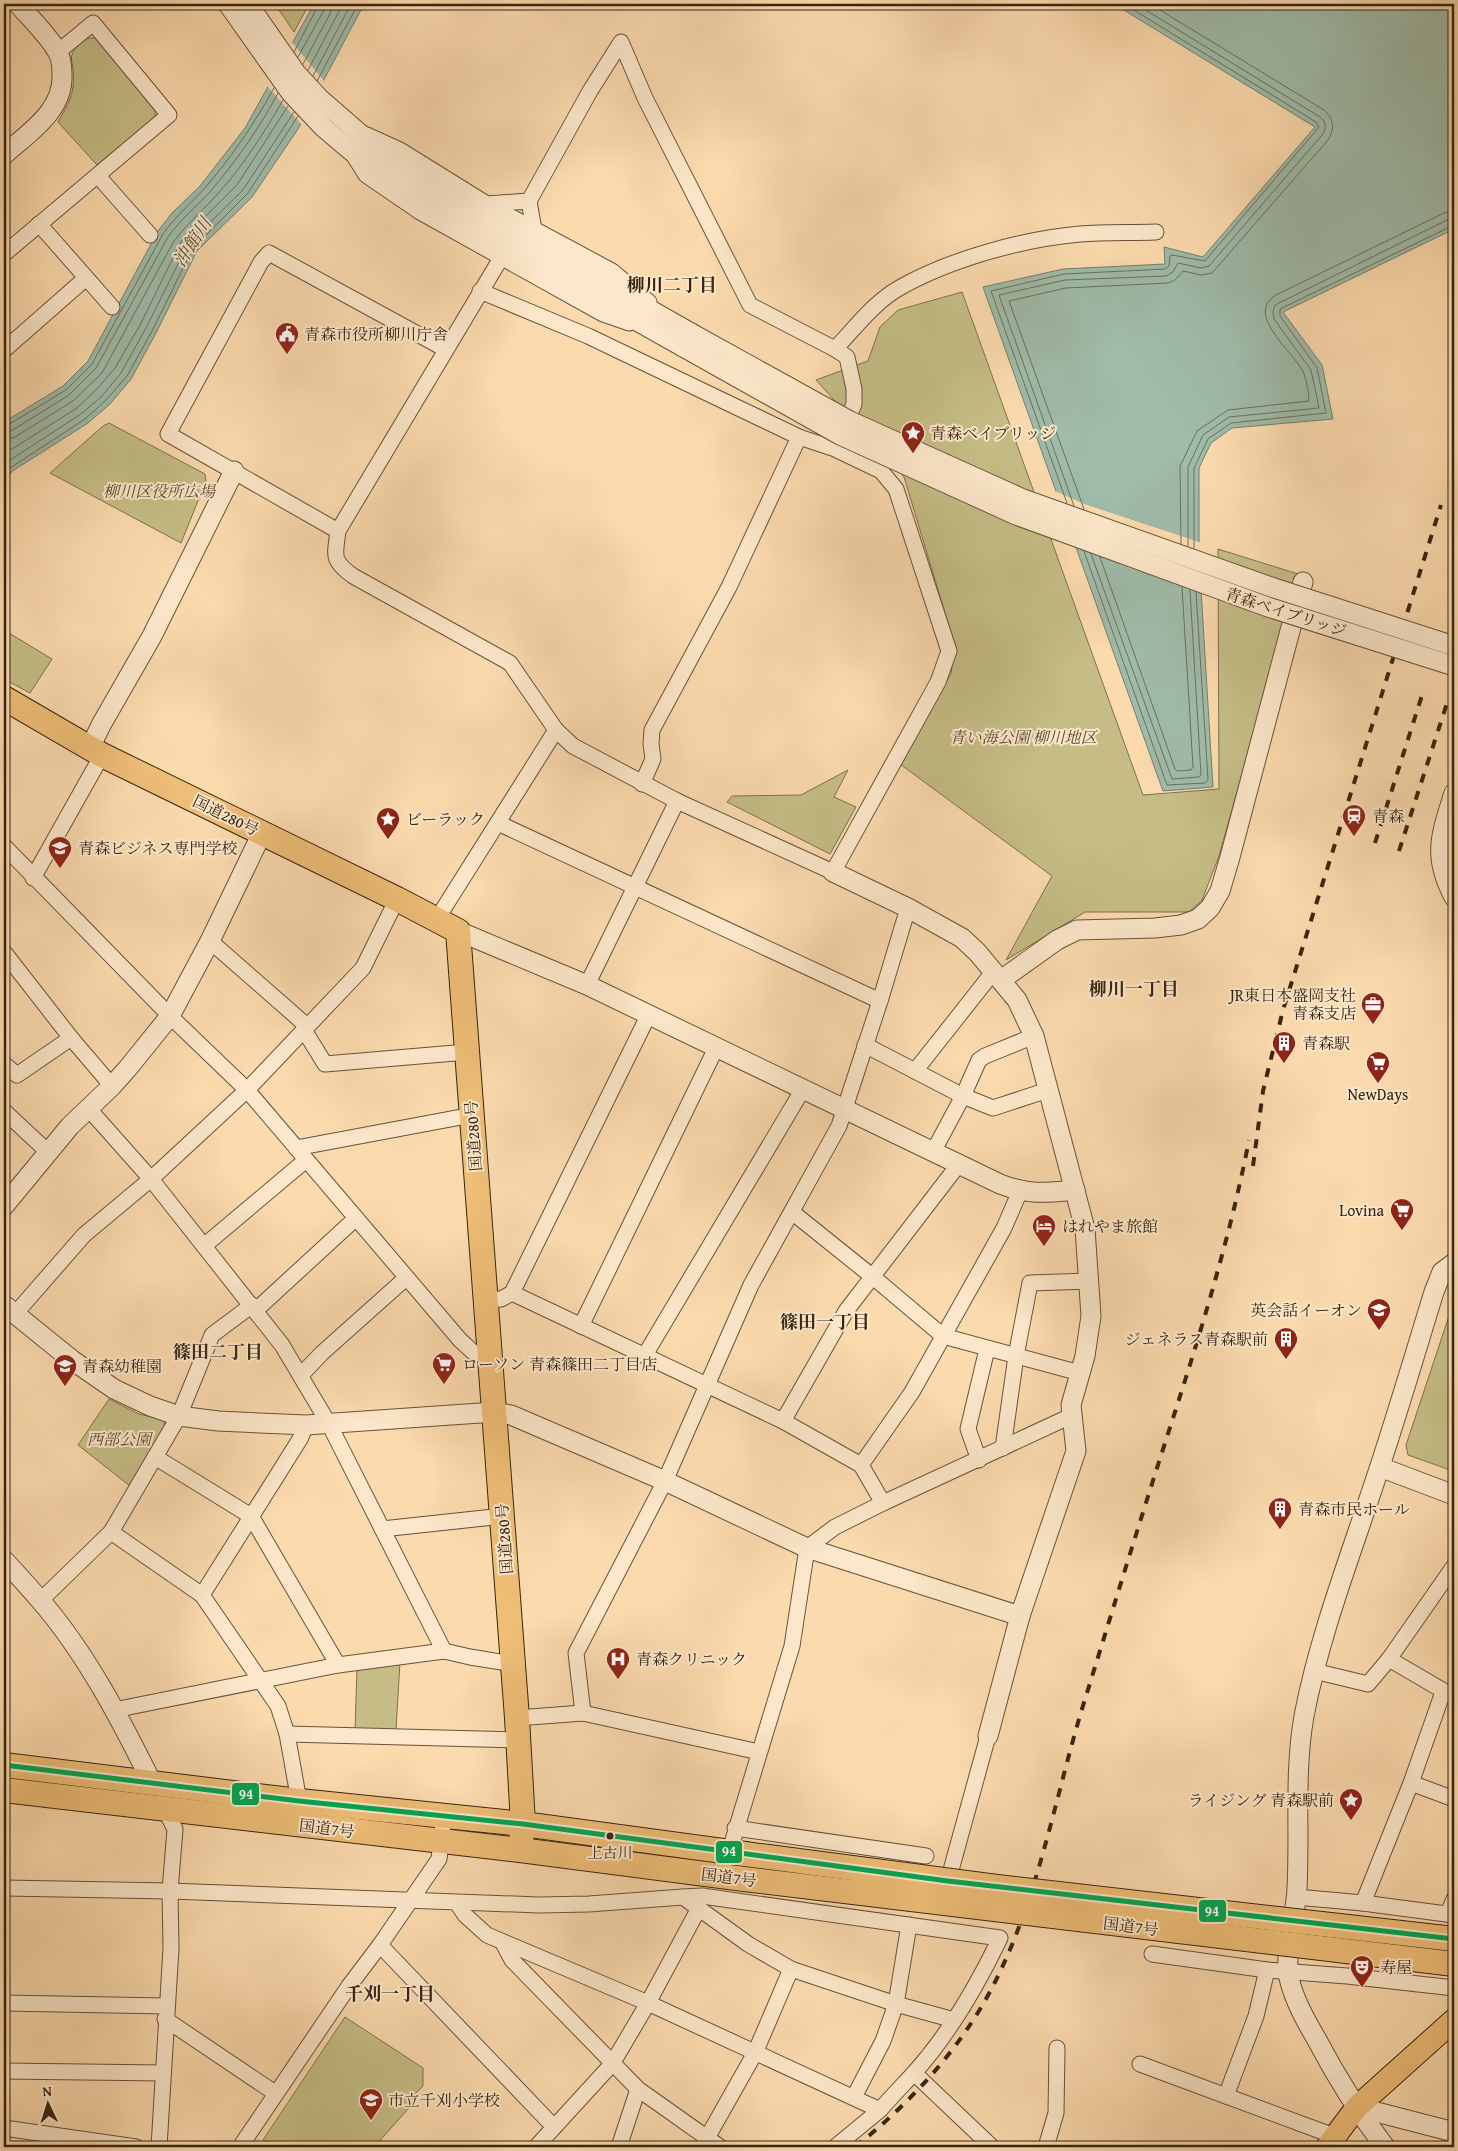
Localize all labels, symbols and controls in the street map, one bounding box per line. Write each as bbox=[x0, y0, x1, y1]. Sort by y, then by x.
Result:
water label: 沖館川 bbox=[166, 210, 219, 272]
district label: 柳川二丁目 bbox=[627, 271, 717, 298]
public building icon: 青森市役所柳川庁舎 bbox=[274, 321, 300, 355]
place label: 青森市役所柳川庁舎 bbox=[304, 322, 448, 346]
place icon: 青森ベイブリッジ bbox=[900, 420, 926, 454]
place label: 青森ベイブリッジ bbox=[930, 421, 1056, 445]
park label: 柳川区役所広場 bbox=[103, 479, 217, 503]
street label: 青森ベイブリッジ bbox=[1222, 581, 1350, 643]
park label: 青い海公園 柳川地区 bbox=[949, 725, 1099, 749]
street label: 国道280号 bbox=[189, 789, 263, 841]
station icon: 青森 bbox=[1341, 803, 1367, 837]
place label: 青森 bbox=[1372, 804, 1404, 828]
place icon: ビーラック bbox=[375, 806, 401, 840]
place label: ビーラック bbox=[406, 807, 485, 831]
school or university icon: 青森ビジネス専門学校 bbox=[47, 835, 73, 869]
place label: 青森ビジネス専門学校 bbox=[78, 836, 238, 860]
district label: 柳川一丁目 bbox=[1089, 975, 1179, 1002]
place label: JR東日本盛岡支社 青森支店 bbox=[1228, 983, 1356, 1025]
office icon: JR東日本盛岡支社 青森支店 bbox=[1360, 991, 1386, 1025]
building icon: 青森駅 bbox=[1271, 1030, 1297, 1064]
place label: 青森駅 bbox=[1302, 1031, 1350, 1055]
supermarket icon: NewDays bbox=[1365, 1050, 1391, 1084]
place label: NewDays bbox=[1348, 1082, 1408, 1106]
street label: 国道280号 bbox=[459, 1100, 487, 1172]
supermarket icon: Lovina bbox=[1389, 1197, 1415, 1231]
place label: Lovina bbox=[1339, 1198, 1384, 1222]
hotel icon: はれやま旅館 bbox=[1031, 1213, 1057, 1247]
place label: はれやま旅館 bbox=[1062, 1214, 1158, 1238]
school or university icon: 英会話イーオン bbox=[1366, 1297, 1392, 1331]
place label: 英会話イーオン bbox=[1250, 1298, 1362, 1322]
district label: 篠田一丁目 bbox=[780, 1308, 870, 1335]
building icon: ジェネラス青森駅前 bbox=[1273, 1326, 1299, 1360]
place label: ジェネラス青森駅前 bbox=[1125, 1327, 1268, 1351]
district label: 篠田二丁目 bbox=[173, 1338, 263, 1365]
supermarket icon: ローソン 青森篠田二丁目店 bbox=[431, 1351, 457, 1385]
place label: ローソン 青森篠田二丁目店 bbox=[462, 1352, 657, 1376]
school or university icon: 青森幼稚園 bbox=[52, 1353, 78, 1387]
place label: 青森幼稚園 bbox=[82, 1354, 162, 1378]
park label: 西部公園 bbox=[87, 1427, 154, 1451]
building icon: 青森市民ホール bbox=[1267, 1496, 1293, 1530]
place label: 青森市民ホール bbox=[1298, 1497, 1410, 1521]
street label: 国道280号 bbox=[490, 1503, 518, 1575]
hospital icon: 青森クリニック bbox=[605, 1646, 631, 1680]
place label: 青森クリニック bbox=[636, 1647, 747, 1671]
line badge: 94 bbox=[231, 1782, 260, 1806]
text: 94 bbox=[239, 1784, 253, 1804]
place icon: ライジング 青森駅前 bbox=[1338, 1787, 1364, 1821]
place label: ライジング 青森駅前 bbox=[1188, 1788, 1334, 1812]
street label: 国道7号 bbox=[298, 1813, 356, 1843]
marker: 上古川 bbox=[605, 1831, 615, 1841]
line badge: 94 bbox=[715, 1840, 743, 1864]
text: 94 bbox=[722, 1841, 736, 1861]
place label: 上古川 bbox=[587, 1842, 633, 1863]
street label: 国道7号 bbox=[700, 1862, 758, 1892]
line badge: 94 bbox=[1198, 1899, 1227, 1923]
text: 94 bbox=[1205, 1901, 1219, 1921]
street label: 国道7号 bbox=[1102, 1911, 1160, 1941]
theatre icon: 寿屋 bbox=[1349, 1954, 1375, 1988]
place label: 寿屋 bbox=[1380, 1955, 1412, 1979]
district label: 千刈一丁目 bbox=[345, 1980, 435, 2007]
north arrow bbox=[22, 2078, 72, 2128]
text: N bbox=[42, 2081, 53, 2101]
school or university icon: 市立千刈小学校 bbox=[358, 2087, 384, 2121]
place label: 市立千刈小学校 bbox=[388, 2088, 500, 2112]

